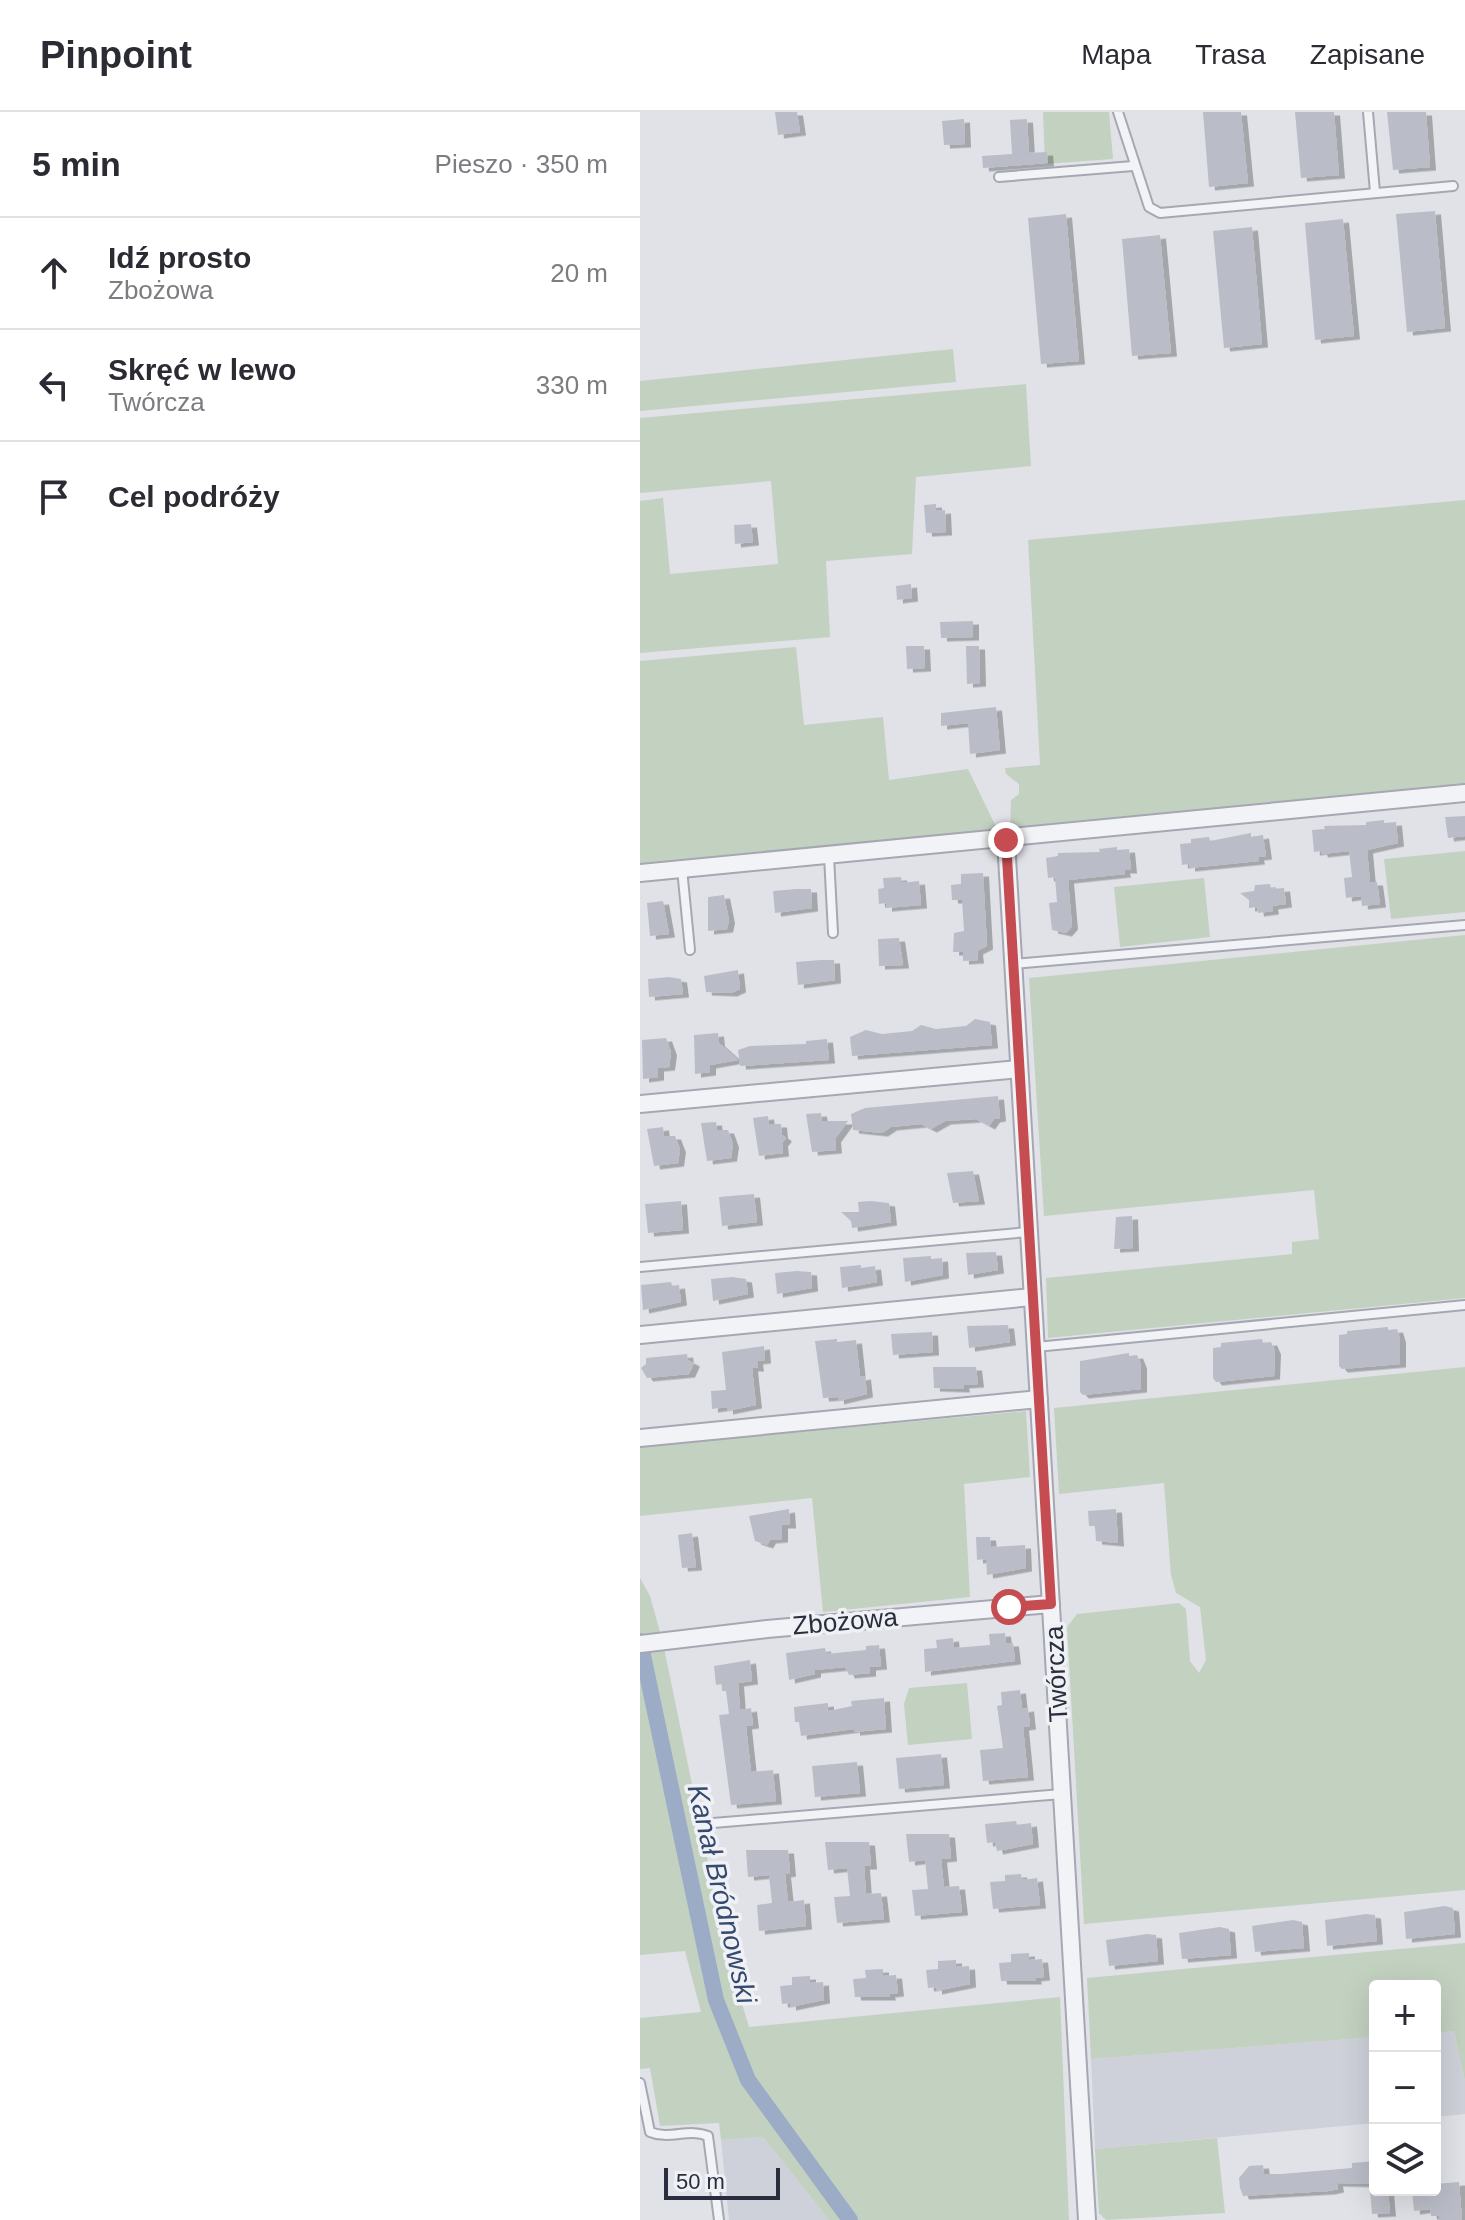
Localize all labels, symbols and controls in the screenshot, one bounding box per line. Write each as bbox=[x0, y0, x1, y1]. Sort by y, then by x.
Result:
text: Pinpoint bbox=[40, 34, 192, 76]
text: Mapa bbox=[1081, 39, 1151, 70]
text: Trasa bbox=[1195, 39, 1266, 70]
text: Zapisane bbox=[1310, 39, 1425, 70]
text: 5 min bbox=[32, 145, 121, 183]
text: Pieszo · 350 m bbox=[435, 149, 608, 179]
text: Idź prosto bbox=[108, 241, 251, 274]
icon: ahead bbox=[32, 251, 76, 295]
text: 20 m bbox=[550, 258, 608, 288]
text: Zbożowa bbox=[108, 275, 214, 305]
text: Skręć w lewo bbox=[108, 353, 296, 386]
icon: left bbox=[32, 363, 76, 407]
text: 330 m bbox=[536, 370, 608, 400]
text: Twórcza bbox=[108, 387, 205, 417]
icon: arrive bbox=[32, 475, 76, 519]
text: Cel podróży bbox=[108, 480, 280, 513]
route end bbox=[988, 822, 1024, 858]
route start bbox=[991, 1589, 1027, 1625]
street label: Zbożowa bbox=[791, 1601, 899, 1641]
street label: Twórcza bbox=[1038, 1624, 1074, 1723]
water label: Kanał Bródnowski bbox=[682, 1781, 762, 2007]
map controls bbox=[1369, 1980, 1441, 2196]
button: + bbox=[1369, 1980, 1441, 2052]
button: − bbox=[1369, 2052, 1441, 2124]
button: layers bbox=[1369, 2124, 1441, 2196]
scale bar bbox=[664, 2164, 780, 2200]
text: 50 m bbox=[676, 2169, 725, 2194]

